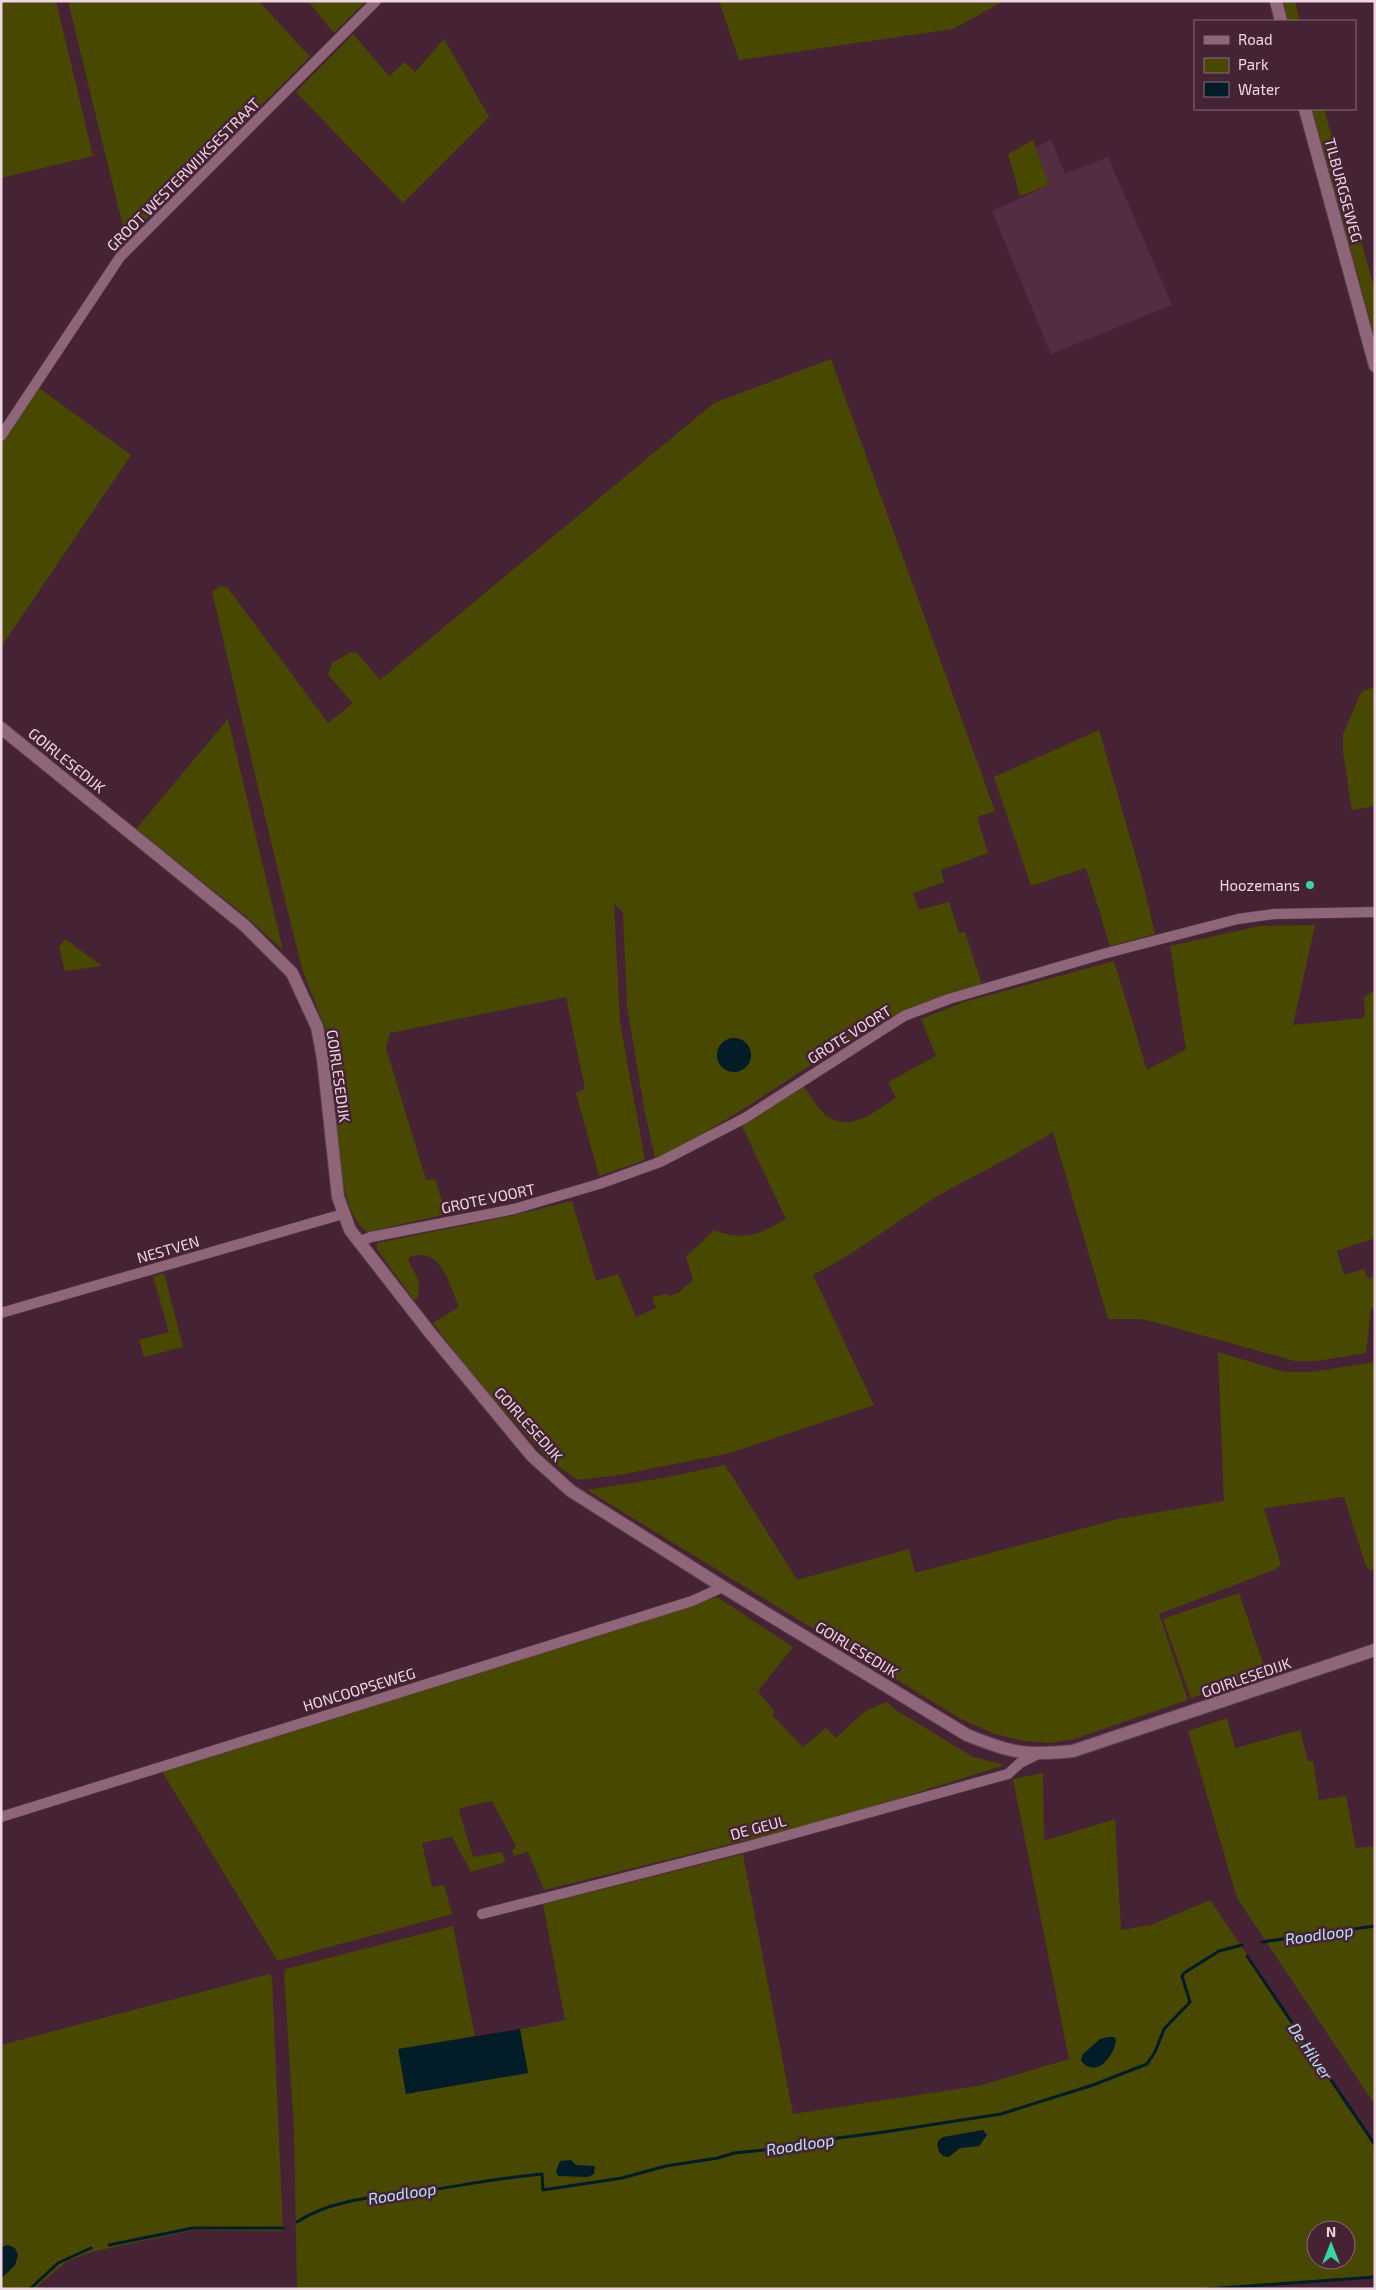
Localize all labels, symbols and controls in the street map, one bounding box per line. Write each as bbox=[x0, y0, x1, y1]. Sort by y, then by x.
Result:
legend bbox=[1194, 20, 1356, 110]
text: Road bbox=[1238, 30, 1273, 48]
text: Park bbox=[1238, 55, 1269, 73]
text: Water bbox=[1238, 80, 1280, 98]
street label: GROOT WESTERWIJKSESTRAAT bbox=[103, 93, 264, 254]
street label: TILBURGSEWEG bbox=[1321, 136, 1367, 244]
street label: GOIRLESEDIJK bbox=[25, 724, 109, 796]
place label: Hoozemans bbox=[1220, 876, 1300, 894]
marker: Hoozemans bbox=[1304, 879, 1316, 891]
street label: GROTE VOORT bbox=[804, 1001, 895, 1067]
street label: GOIRLESEDIJK bbox=[324, 1028, 354, 1124]
street label: GROTE VOORT bbox=[439, 1179, 537, 1217]
street label: NESTVEN bbox=[135, 1231, 201, 1267]
street label: GOIRLESEDIJK bbox=[491, 1383, 567, 1465]
street label: GOIRLESEDIJK bbox=[812, 1617, 902, 1681]
street label: GOIRLESEDIJK bbox=[1199, 1653, 1293, 1701]
street label: HONCOOPSEWEG bbox=[301, 1663, 417, 1715]
street label: DE GEUL bbox=[728, 1811, 788, 1843]
water label: Roodloop bbox=[1284, 1920, 1354, 1948]
water label: De Hilver bbox=[1285, 2019, 1337, 2084]
water label: Roodloop bbox=[764, 2129, 836, 2159]
water label: Roodloop bbox=[366, 2178, 438, 2208]
north arrow bbox=[1306, 2220, 1356, 2270]
text: N bbox=[1326, 2223, 1336, 2240]

